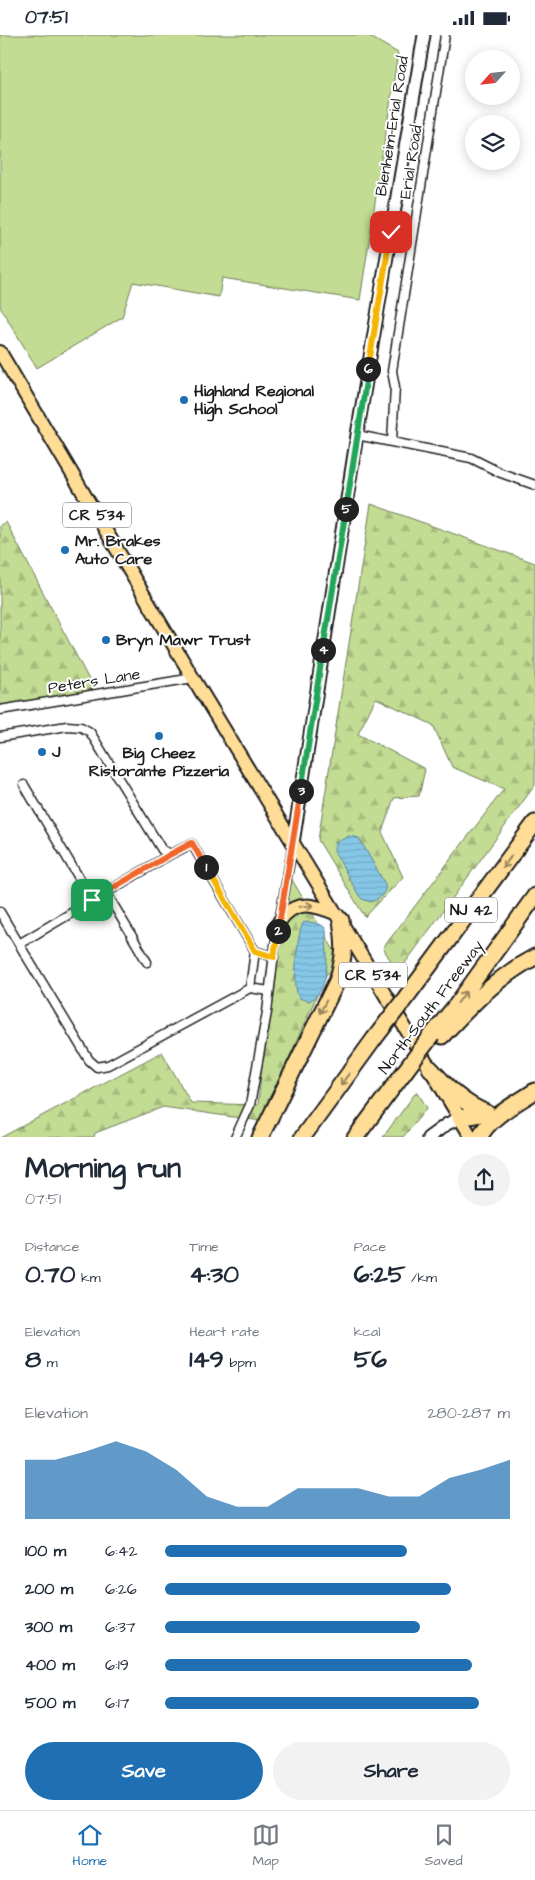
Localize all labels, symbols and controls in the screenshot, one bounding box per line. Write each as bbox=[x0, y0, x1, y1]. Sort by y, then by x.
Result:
text: 07:51 bbox=[25, 4, 68, 31]
north arrow bbox=[465, 50, 520, 105]
map controls bbox=[465, 50, 520, 170]
street label: Blenheim-Erial Road bbox=[371, 55, 413, 197]
button: layers bbox=[465, 115, 520, 170]
street label: Erial Road bbox=[396, 124, 426, 200]
pin bbox=[370, 211, 412, 253]
icon: check bbox=[377, 218, 405, 246]
pin: 6 bbox=[356, 357, 380, 381]
text: 6 bbox=[364, 359, 373, 379]
place label: Highland Regional High School bbox=[194, 380, 314, 422]
marker: Highland Regional High School bbox=[178, 394, 190, 406]
pin: 5 bbox=[334, 497, 358, 521]
text: 5 bbox=[342, 499, 351, 519]
road number: CR 534 bbox=[63, 503, 131, 527]
place label: Mr. Brakes Auto Care bbox=[75, 530, 161, 570]
marker: Mr. Brakes Auto Care bbox=[59, 544, 71, 556]
place label: Bryn Mawr Trust bbox=[116, 629, 251, 652]
marker: Bryn Mawr Trust bbox=[100, 634, 112, 646]
pin: 4 bbox=[310, 637, 336, 663]
text: 4 bbox=[319, 640, 328, 660]
street label: Peters Lane bbox=[46, 663, 142, 699]
marker: Big Cheez Ristorante Pizzeria bbox=[153, 730, 165, 742]
place label: J bbox=[51, 741, 61, 763]
place label: Big Cheez Ristorante Pizzeria bbox=[89, 742, 230, 782]
marker: J bbox=[36, 746, 48, 758]
pin: 3 bbox=[288, 779, 314, 803]
text: 3 bbox=[298, 781, 305, 801]
pin: 1 bbox=[194, 855, 218, 879]
one-way arrow bbox=[501, 855, 512, 869]
text: 1 bbox=[206, 857, 207, 877]
pin bbox=[71, 879, 113, 921]
icon: arrive bbox=[78, 886, 106, 914]
road number: NJ 42 bbox=[445, 897, 497, 923]
one-way arrow bbox=[298, 901, 314, 911]
pin: 2 bbox=[266, 919, 290, 943]
text: 2 bbox=[274, 921, 283, 941]
street label: North-South Freeway bbox=[373, 935, 490, 1079]
road number: CR 534 bbox=[339, 963, 407, 987]
one-way arrow bbox=[457, 990, 467, 1004]
one-way arrow bbox=[318, 999, 327, 1014]
one-way arrow bbox=[340, 1072, 350, 1086]
text: Morning run bbox=[25, 1149, 181, 1188]
button: share bbox=[458, 1154, 510, 1206]
text: 07:51 bbox=[25, 1188, 61, 1210]
text: Distance bbox=[25, 1237, 79, 1257]
text: Time bbox=[189, 1237, 219, 1257]
text: Pace bbox=[354, 1237, 386, 1257]
text: 0.70 bbox=[25, 1257, 75, 1292]
text: 4:30 bbox=[189, 1257, 239, 1292]
text: 6:25 bbox=[354, 1257, 406, 1292]
text: km bbox=[75, 1268, 101, 1288]
text: /km bbox=[406, 1268, 437, 1288]
text: Elevation bbox=[25, 1322, 80, 1342]
text: Heart rate bbox=[189, 1322, 260, 1342]
text: kcal bbox=[354, 1322, 380, 1342]
text: 8 bbox=[25, 1342, 41, 1377]
text: 149 bbox=[189, 1342, 224, 1377]
text: 56 bbox=[354, 1342, 387, 1377]
text: m bbox=[41, 1353, 58, 1373]
text: bpm bbox=[224, 1353, 256, 1373]
text: Elevation bbox=[25, 1402, 88, 1424]
text: 280–287 m bbox=[427, 1402, 510, 1424]
text: 100 m bbox=[25, 1540, 66, 1562]
text: 6:42 bbox=[105, 1540, 138, 1562]
text: 200 m bbox=[25, 1578, 73, 1600]
text: 6:26 bbox=[105, 1578, 137, 1600]
text: 300 m bbox=[25, 1616, 72, 1638]
text: 6:37 bbox=[105, 1616, 136, 1638]
text: 400 m bbox=[25, 1654, 75, 1676]
text: 6:19 bbox=[105, 1654, 129, 1676]
text: 500 m bbox=[25, 1692, 75, 1714]
text: 6:17 bbox=[105, 1692, 130, 1714]
button: Save bbox=[25, 1742, 263, 1800]
button: Share bbox=[273, 1742, 510, 1800]
tab: Home bbox=[72, 1821, 107, 1871]
tab: Map bbox=[252, 1821, 280, 1871]
tab: Saved bbox=[425, 1821, 463, 1871]

